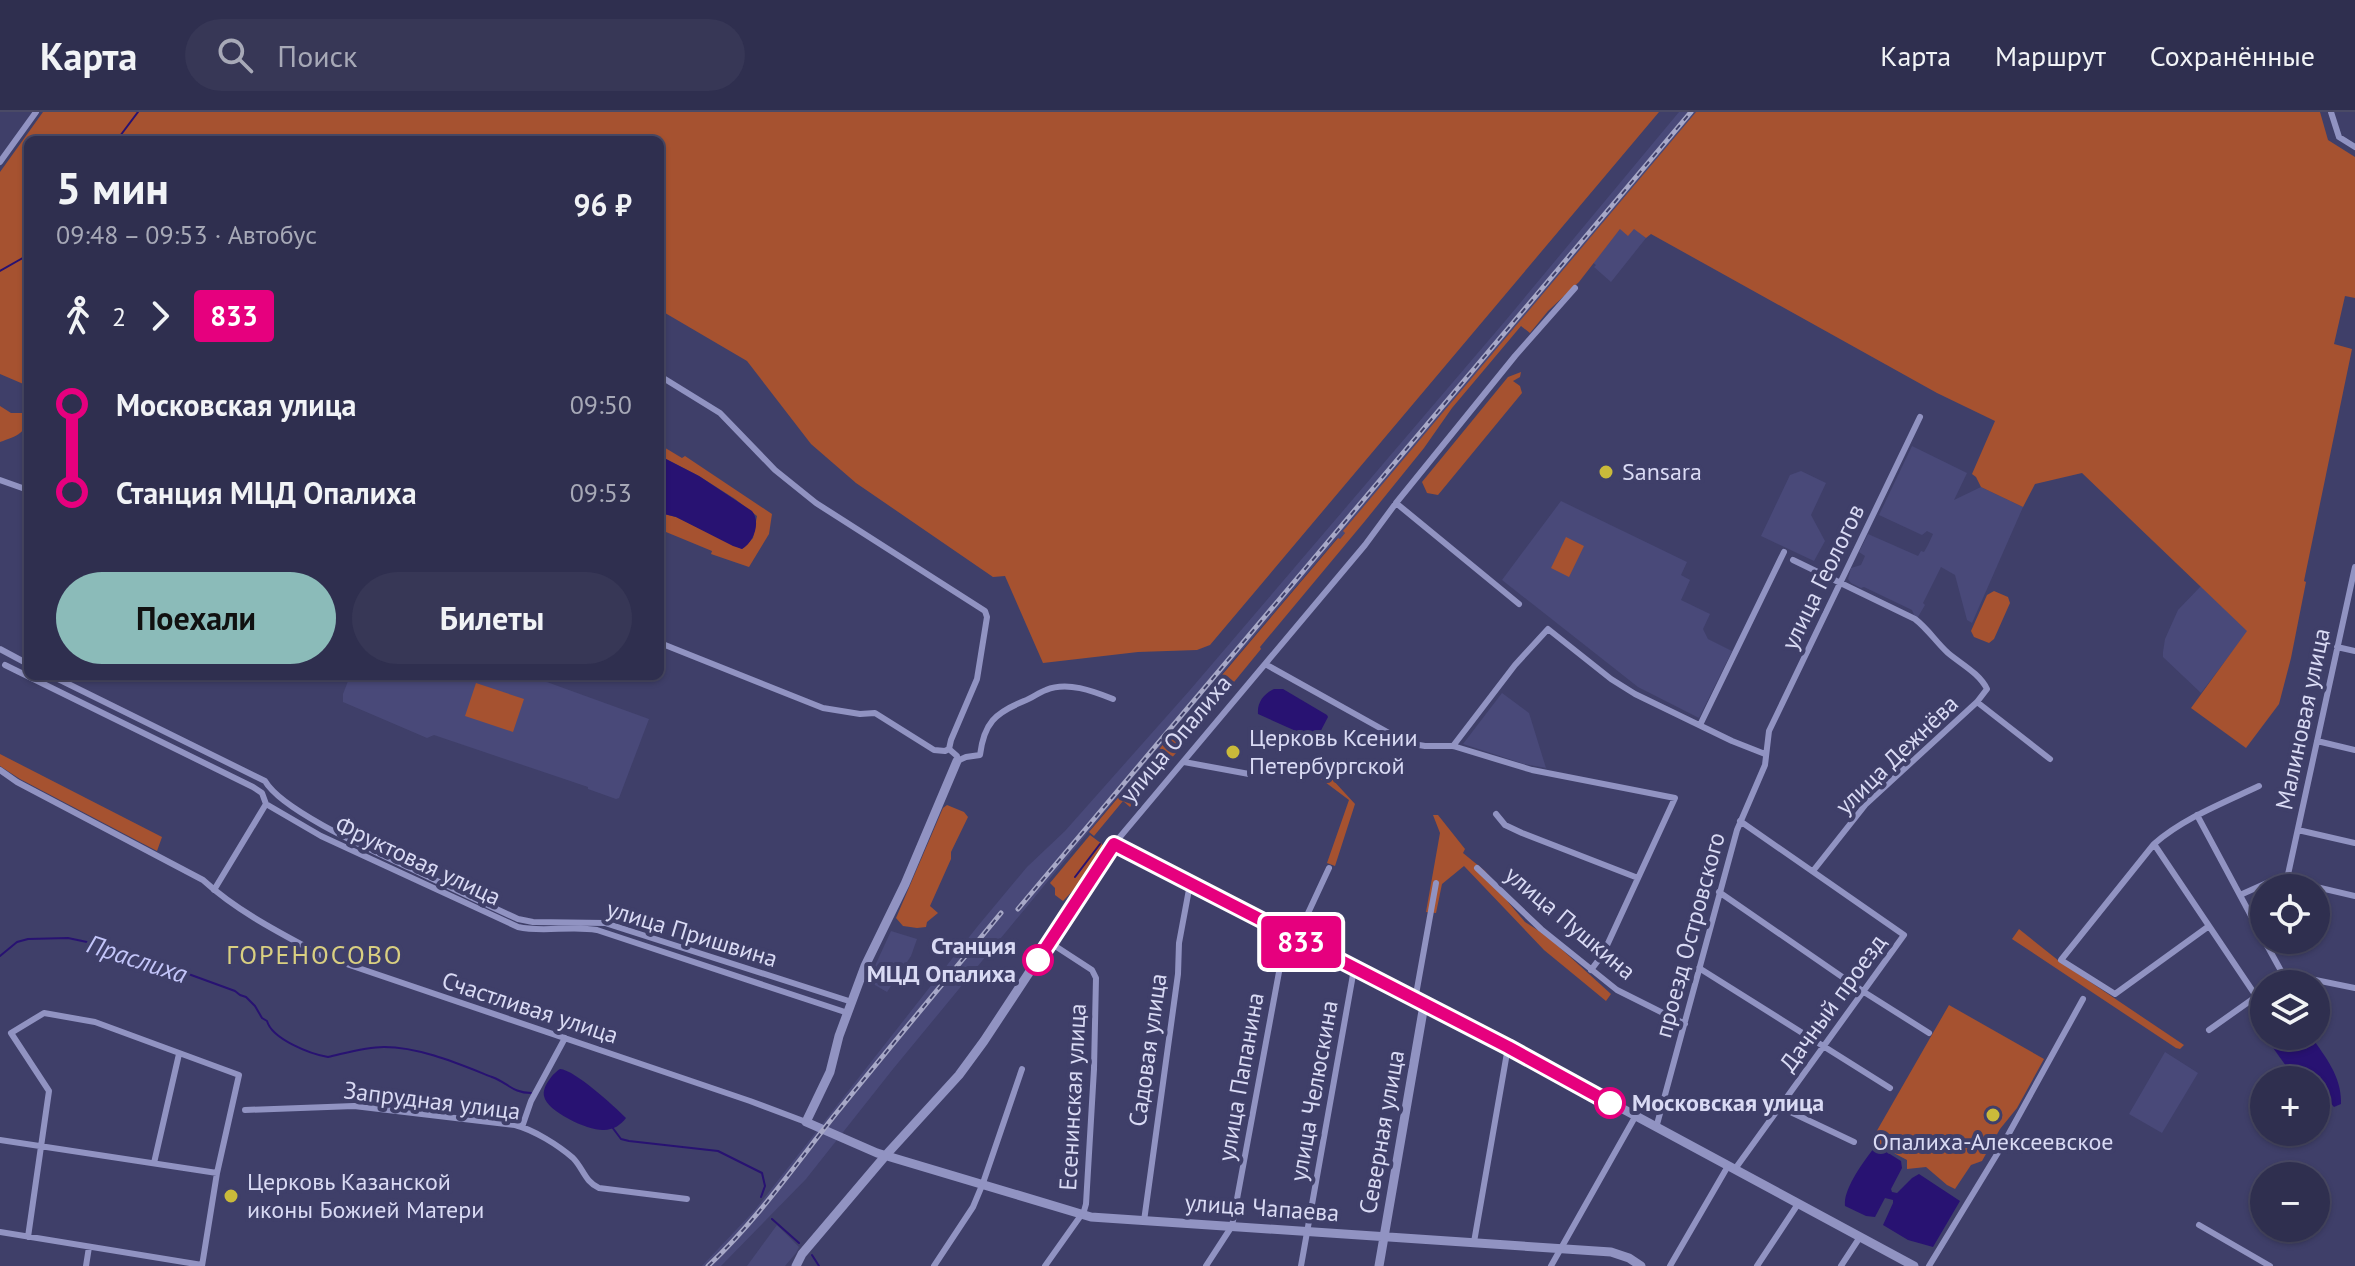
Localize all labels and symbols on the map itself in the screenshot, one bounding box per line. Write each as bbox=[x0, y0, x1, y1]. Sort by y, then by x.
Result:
place label: Sansara bbox=[1622, 456, 1702, 487]
marker: Sansara bbox=[1597, 463, 1615, 481]
street label: улица Геологов bbox=[1774, 499, 1871, 655]
street label: Малиновая улица bbox=[2268, 625, 2337, 812]
street label: улица Опалиха bbox=[1113, 668, 1238, 809]
street label: улица Дежнёва bbox=[1829, 688, 1965, 821]
place label: Церковь Ксении Петербургской bbox=[1249, 722, 1418, 781]
marker: Церковь Ксении Петербургской bbox=[1224, 743, 1242, 761]
street label: Фруктовая улица bbox=[331, 809, 506, 912]
street label: проезд Островского bbox=[1647, 829, 1732, 1041]
street label: улица Пушкина bbox=[1498, 859, 1642, 986]
street label: улица Пришвина bbox=[603, 893, 781, 974]
line badge: 833 bbox=[1255, 916, 1347, 968]
water label: Праслиха bbox=[83, 927, 192, 990]
street label: Дачный проезд bbox=[1772, 928, 1893, 1078]
place label: Станция МЦД Опалиха bbox=[867, 930, 1016, 989]
district label: ГОРЕНОСОВО bbox=[226, 938, 404, 971]
marker: Станция МЦД Опалиха bbox=[1023, 945, 1053, 975]
street label: Счастливая улица bbox=[438, 964, 622, 1051]
street label: Садовая улица bbox=[1121, 971, 1174, 1128]
street label: улица Папанина bbox=[1210, 990, 1271, 1164]
street label: улица Челюскина bbox=[1282, 998, 1345, 1184]
street label: Есенинская улица bbox=[1052, 1003, 1093, 1191]
street label: Северная улица bbox=[1352, 1047, 1411, 1216]
street label: Запрудная улица bbox=[342, 1074, 522, 1127]
place label: Московская улица bbox=[1632, 1087, 1824, 1118]
marker: Московская улица bbox=[1595, 1088, 1625, 1118]
marker: Опалиха-Алексеевское bbox=[1984, 1106, 2002, 1124]
place label: Опалиха-Алексеевское bbox=[1872, 1126, 2114, 1157]
place label: Церковь Казанской иконы Божией Матери bbox=[247, 1166, 484, 1225]
marker: Церковь Казанской иконы Божией Матери bbox=[222, 1187, 240, 1205]
street label: улица Чапаева bbox=[1184, 1187, 1340, 1228]

